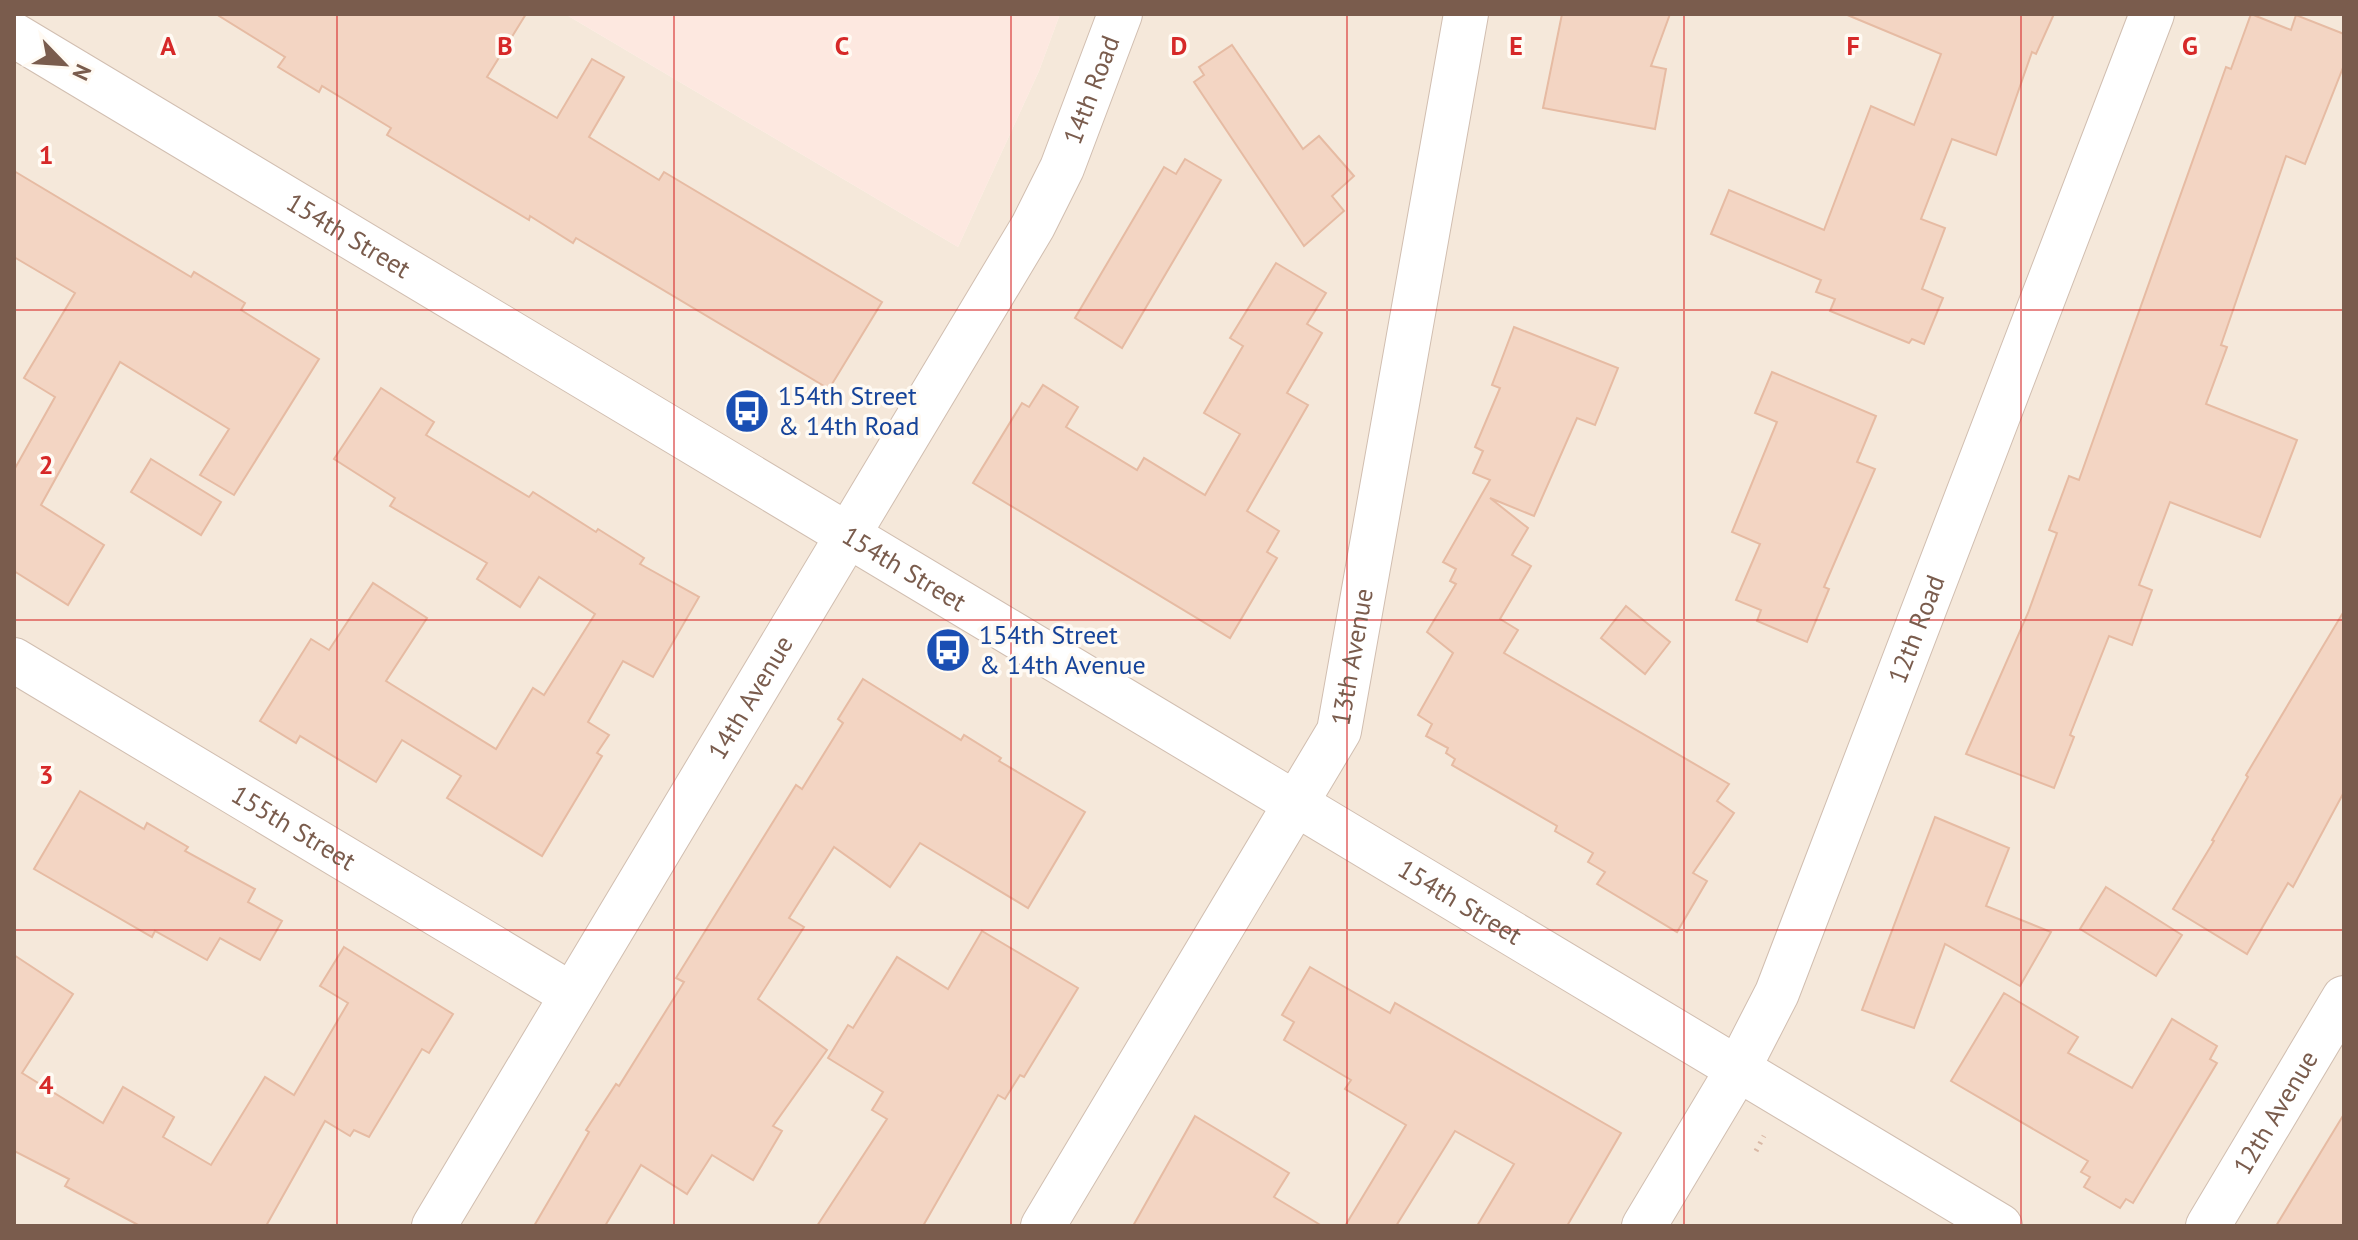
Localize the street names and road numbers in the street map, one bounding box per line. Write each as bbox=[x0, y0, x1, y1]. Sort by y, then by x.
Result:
street label: 14th Road bbox=[1056, 31, 1126, 149]
street label: 154th Street bbox=[281, 185, 417, 285]
street label: 154th Street bbox=[836, 519, 973, 618]
street label: 12th Road bbox=[1880, 570, 1952, 688]
street label: 13th Avenue bbox=[1323, 586, 1380, 728]
street label: 14th Avenue bbox=[700, 629, 800, 765]
street label: 155th Street bbox=[226, 777, 362, 877]
street label: 154th Street bbox=[1392, 852, 1528, 952]
street label: 12th Avenue bbox=[2225, 1044, 2325, 1180]

